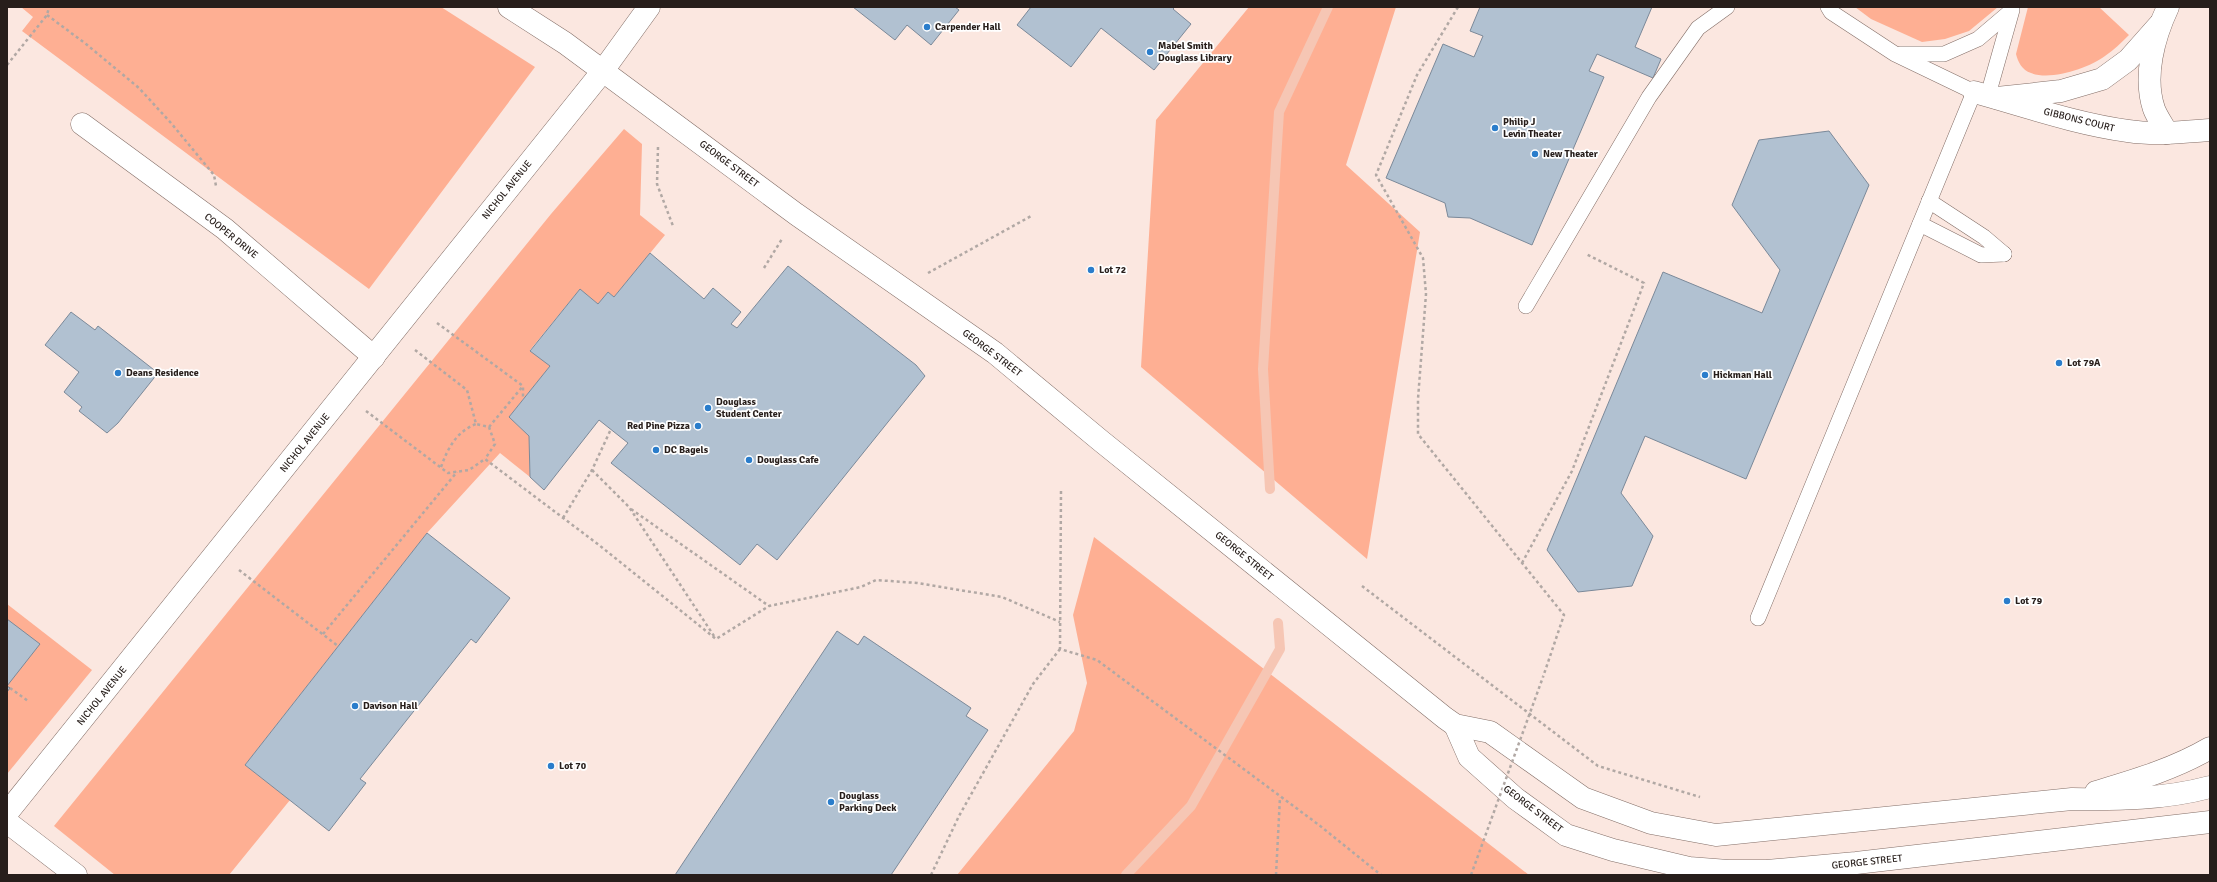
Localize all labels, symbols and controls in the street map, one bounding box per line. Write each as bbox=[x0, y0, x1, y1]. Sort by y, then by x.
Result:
place label: Carpender Hall bbox=[935, 21, 1001, 33]
marker: Carpender Hall bbox=[922, 22, 932, 32]
place label: Mabel Smith Douglass Library bbox=[1158, 40, 1232, 64]
marker: Mabel Smith Douglass Library bbox=[1145, 47, 1155, 57]
street label: GIBBONS COURT bbox=[2042, 105, 2116, 135]
place label: Philip J Levin Theater bbox=[1503, 116, 1561, 140]
marker: Philip J Levin Theater bbox=[1490, 123, 1500, 133]
street label: GEORGE STREET bbox=[697, 138, 761, 190]
place label: New Theater bbox=[1543, 148, 1598, 160]
marker: New Theater bbox=[1530, 149, 1540, 159]
street label: NICHOL AVENUE bbox=[479, 158, 535, 222]
street label: COOPER DRIVE bbox=[202, 211, 260, 261]
place label: Lot 72 bbox=[1099, 264, 1126, 276]
marker: Lot 72 bbox=[1086, 265, 1096, 275]
street label: GEORGE STREET bbox=[960, 327, 1024, 379]
place label: Lot 79A bbox=[2067, 357, 2101, 369]
marker: Lot 79A bbox=[2054, 358, 2064, 368]
place label: Deans Residence bbox=[126, 367, 199, 379]
marker: Deans Residence bbox=[113, 368, 123, 378]
place label: Hickman Hall bbox=[1713, 369, 1772, 381]
marker: Hickman Hall bbox=[1700, 370, 1710, 380]
place label: Douglass Student Center bbox=[716, 396, 782, 420]
marker: Douglass Student Center bbox=[703, 403, 713, 413]
street label: NICHOL AVENUE bbox=[277, 411, 333, 475]
place label: Red Pine Pizza bbox=[627, 420, 690, 432]
marker: Red Pine Pizza bbox=[693, 421, 703, 431]
place label: DC Bagels bbox=[664, 444, 709, 456]
marker: DC Bagels bbox=[651, 445, 661, 455]
place label: Douglass Cafe bbox=[757, 454, 819, 466]
marker: Douglass Cafe bbox=[744, 455, 754, 465]
street label: GEORGE STREET bbox=[1213, 529, 1276, 583]
place label: Lot 79 bbox=[2015, 595, 2043, 607]
marker: Lot 79 bbox=[2002, 596, 2012, 606]
street label: NICHOL AVENUE bbox=[74, 664, 130, 728]
place label: Davison Hall bbox=[363, 700, 418, 712]
marker: Davison Hall bbox=[350, 701, 360, 711]
place label: Lot 70 bbox=[559, 760, 587, 772]
marker: Lot 70 bbox=[546, 761, 556, 771]
street label: GEORGE STREET bbox=[1501, 783, 1565, 835]
place label: Douglass Parking Deck bbox=[839, 790, 897, 814]
marker: Douglass Parking Deck bbox=[826, 797, 836, 807]
street label: GEORGE STREET bbox=[1831, 852, 1903, 872]

